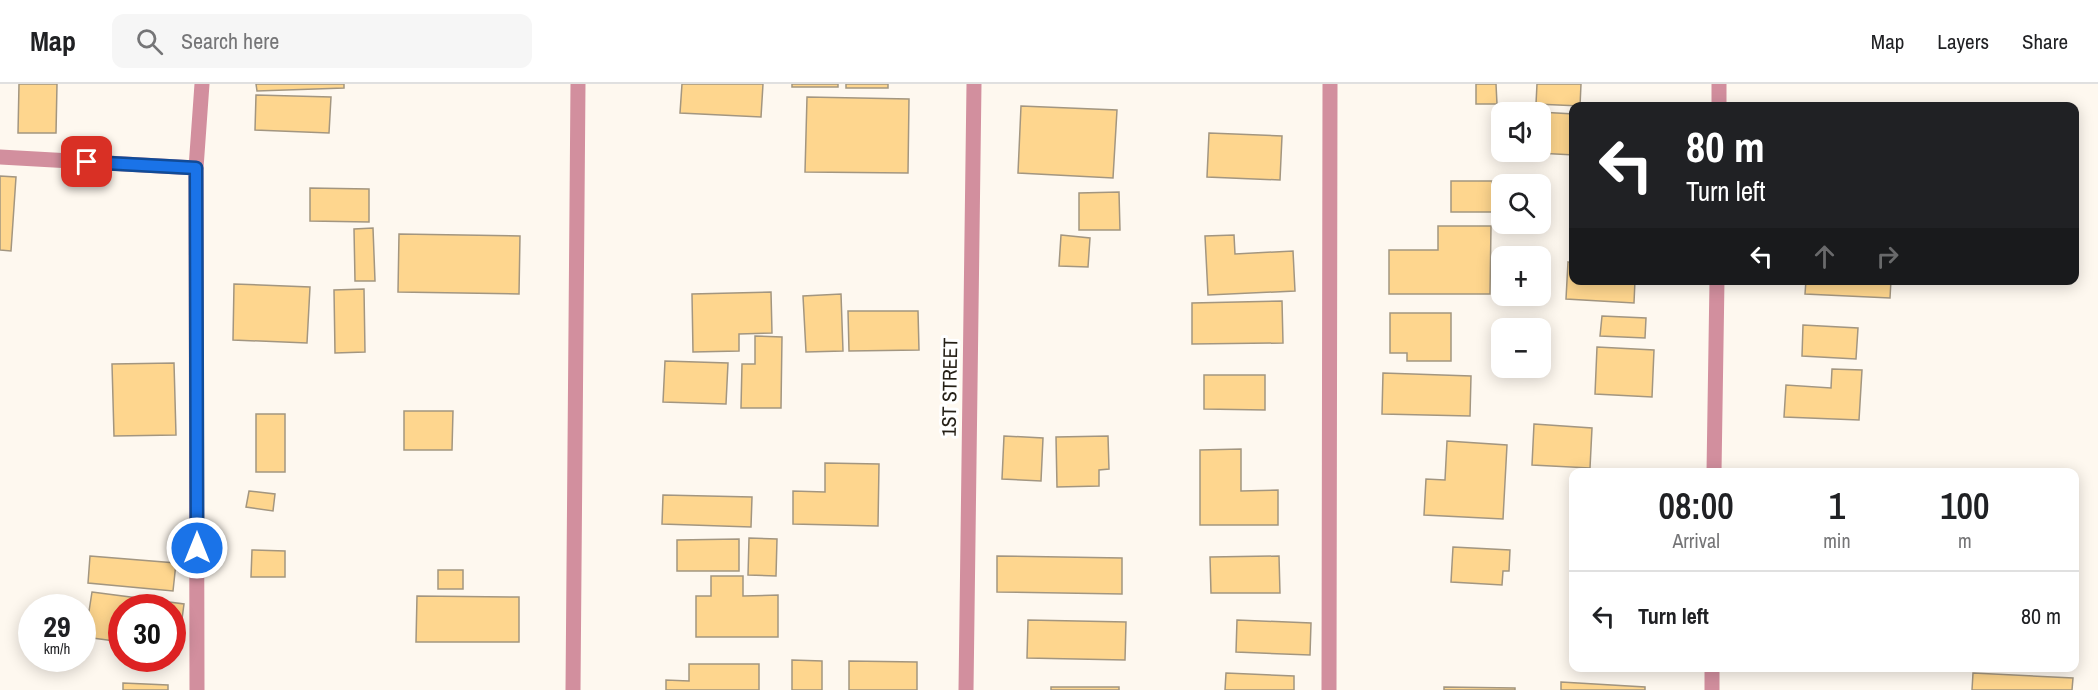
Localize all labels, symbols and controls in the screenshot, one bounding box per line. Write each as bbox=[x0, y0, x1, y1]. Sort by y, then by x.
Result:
search box bbox=[112, 14, 532, 68]
text: Map bbox=[30, 22, 76, 60]
icon: search bbox=[133, 25, 166, 58]
text: Search here bbox=[181, 26, 279, 56]
text: Map bbox=[1871, 27, 1904, 56]
text: Layers bbox=[1937, 27, 1989, 56]
text: Share bbox=[2022, 27, 2068, 56]
map controls bbox=[1491, 102, 1551, 378]
button: sound bbox=[1491, 102, 1551, 162]
text: 80 m bbox=[1686, 119, 1765, 175]
icon: left bbox=[1587, 126, 1665, 204]
pin bbox=[61, 136, 112, 187]
icon: arrive bbox=[70, 145, 103, 178]
text: Turn left bbox=[1686, 173, 1765, 209]
button: search bbox=[1491, 174, 1551, 234]
icon: left bbox=[1745, 240, 1778, 273]
icon: ahead bbox=[1808, 240, 1841, 273]
icon: right bbox=[1871, 240, 1904, 273]
button: + bbox=[1491, 246, 1551, 306]
button: − bbox=[1491, 318, 1551, 378]
street label: 1ST STREET bbox=[935, 337, 963, 437]
text: 08:00 bbox=[1659, 482, 1734, 530]
text: 1 bbox=[1829, 482, 1845, 530]
text: 100 bbox=[1940, 482, 1989, 530]
position arrow bbox=[165, 516, 229, 580]
text: Arrival bbox=[1672, 527, 1720, 554]
text: min bbox=[1823, 527, 1851, 554]
text: m bbox=[1958, 527, 1972, 554]
speed limit sign: 30 bbox=[108, 594, 186, 672]
icon: left bbox=[1587, 600, 1620, 633]
text: Turn left bbox=[1638, 601, 1709, 631]
text: 80 m bbox=[2021, 601, 2061, 631]
text: 29 bbox=[43, 606, 71, 646]
text: km/h bbox=[44, 638, 70, 659]

